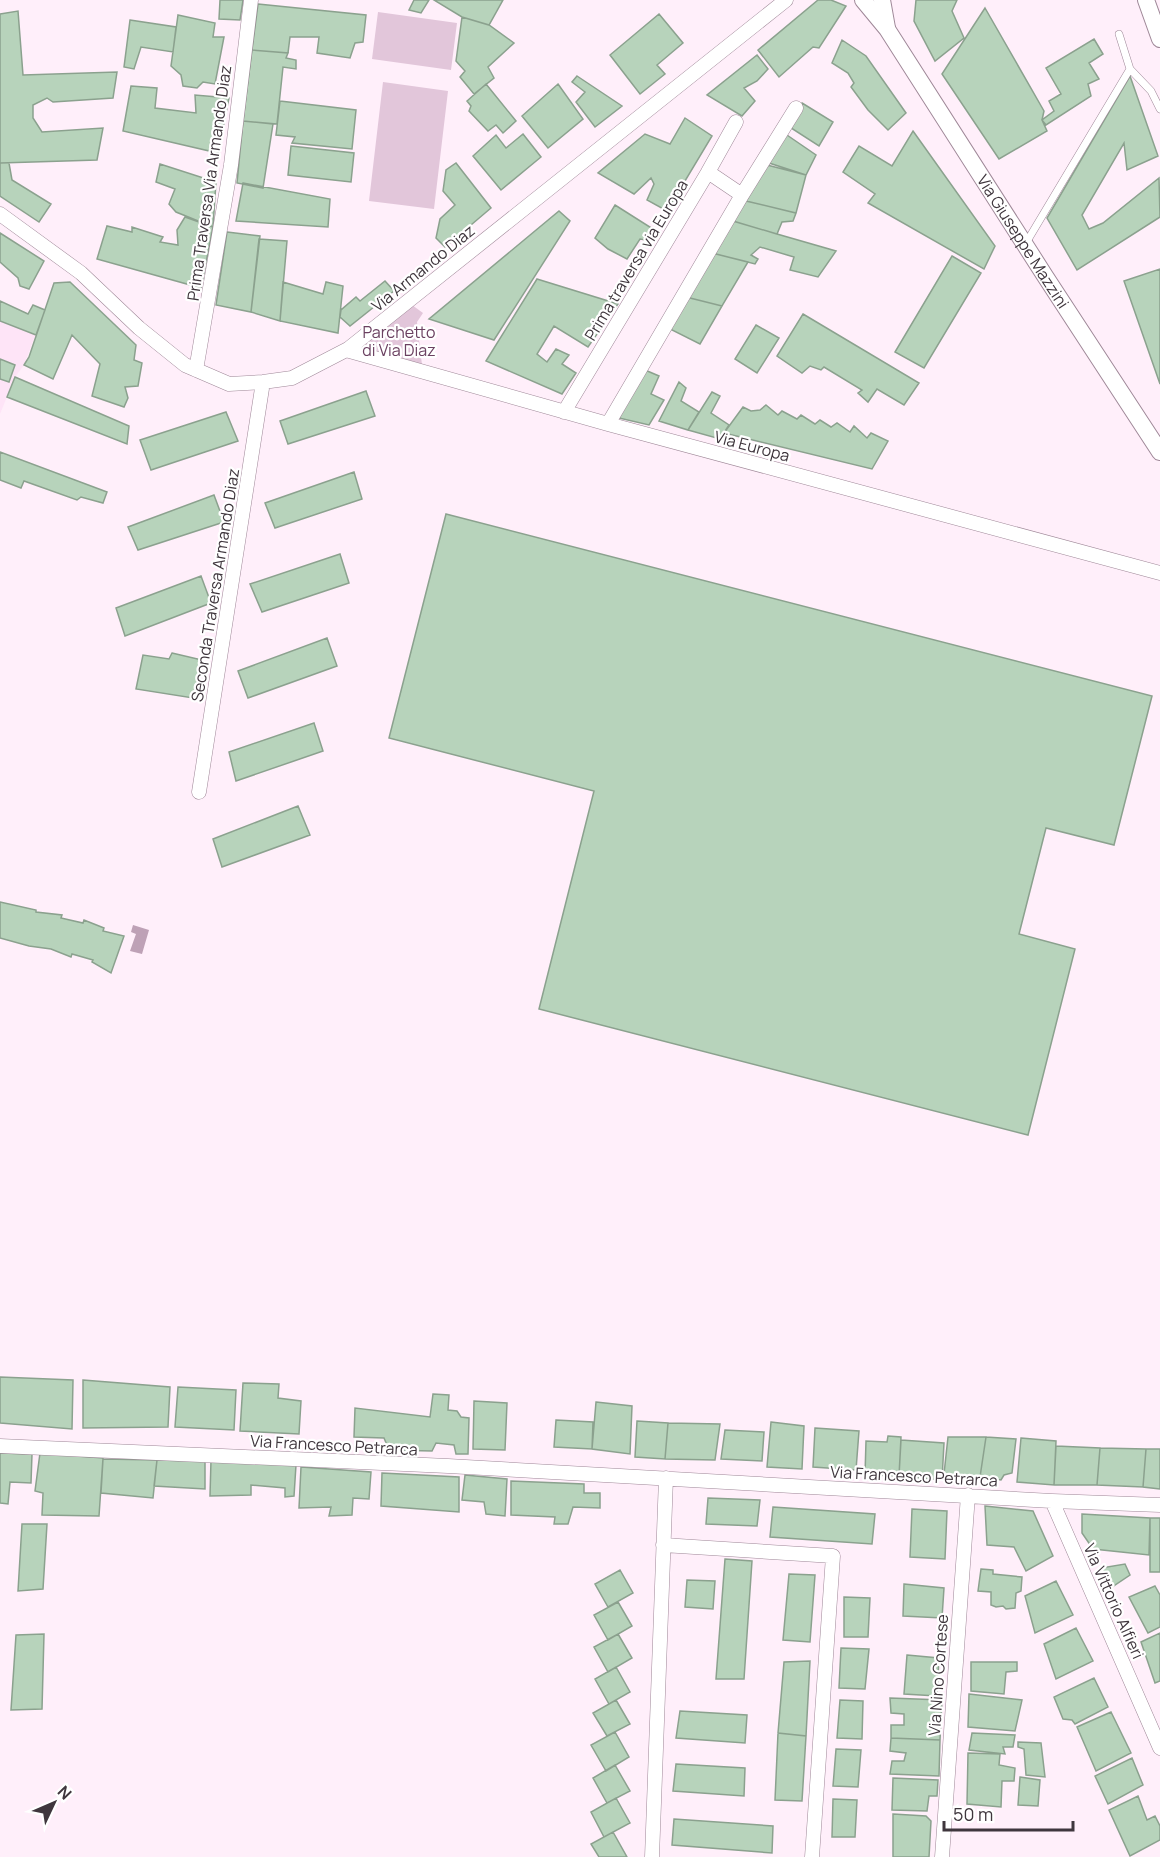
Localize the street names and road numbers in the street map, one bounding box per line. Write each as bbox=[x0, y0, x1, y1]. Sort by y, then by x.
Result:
street label: Prima Traversa Via Armando Diaz bbox=[182, 64, 236, 302]
street label: Via Giuseppe Mazzini bbox=[972, 170, 1074, 313]
street label: Prima traversa via Europa bbox=[579, 175, 693, 345]
street label: Via Armando Diaz bbox=[367, 220, 479, 316]
street label: Via Europa bbox=[712, 425, 792, 467]
street label: Seconda Traversa Armando Diaz bbox=[186, 467, 244, 703]
street label: Via Francesco Petrarca bbox=[250, 1430, 418, 1460]
street label: Via Francesco Petrarca bbox=[830, 1461, 998, 1491]
street label: Via Vittorio Alfieri bbox=[1079, 1540, 1149, 1662]
street label: Via Nino Cortese bbox=[923, 1613, 953, 1737]

